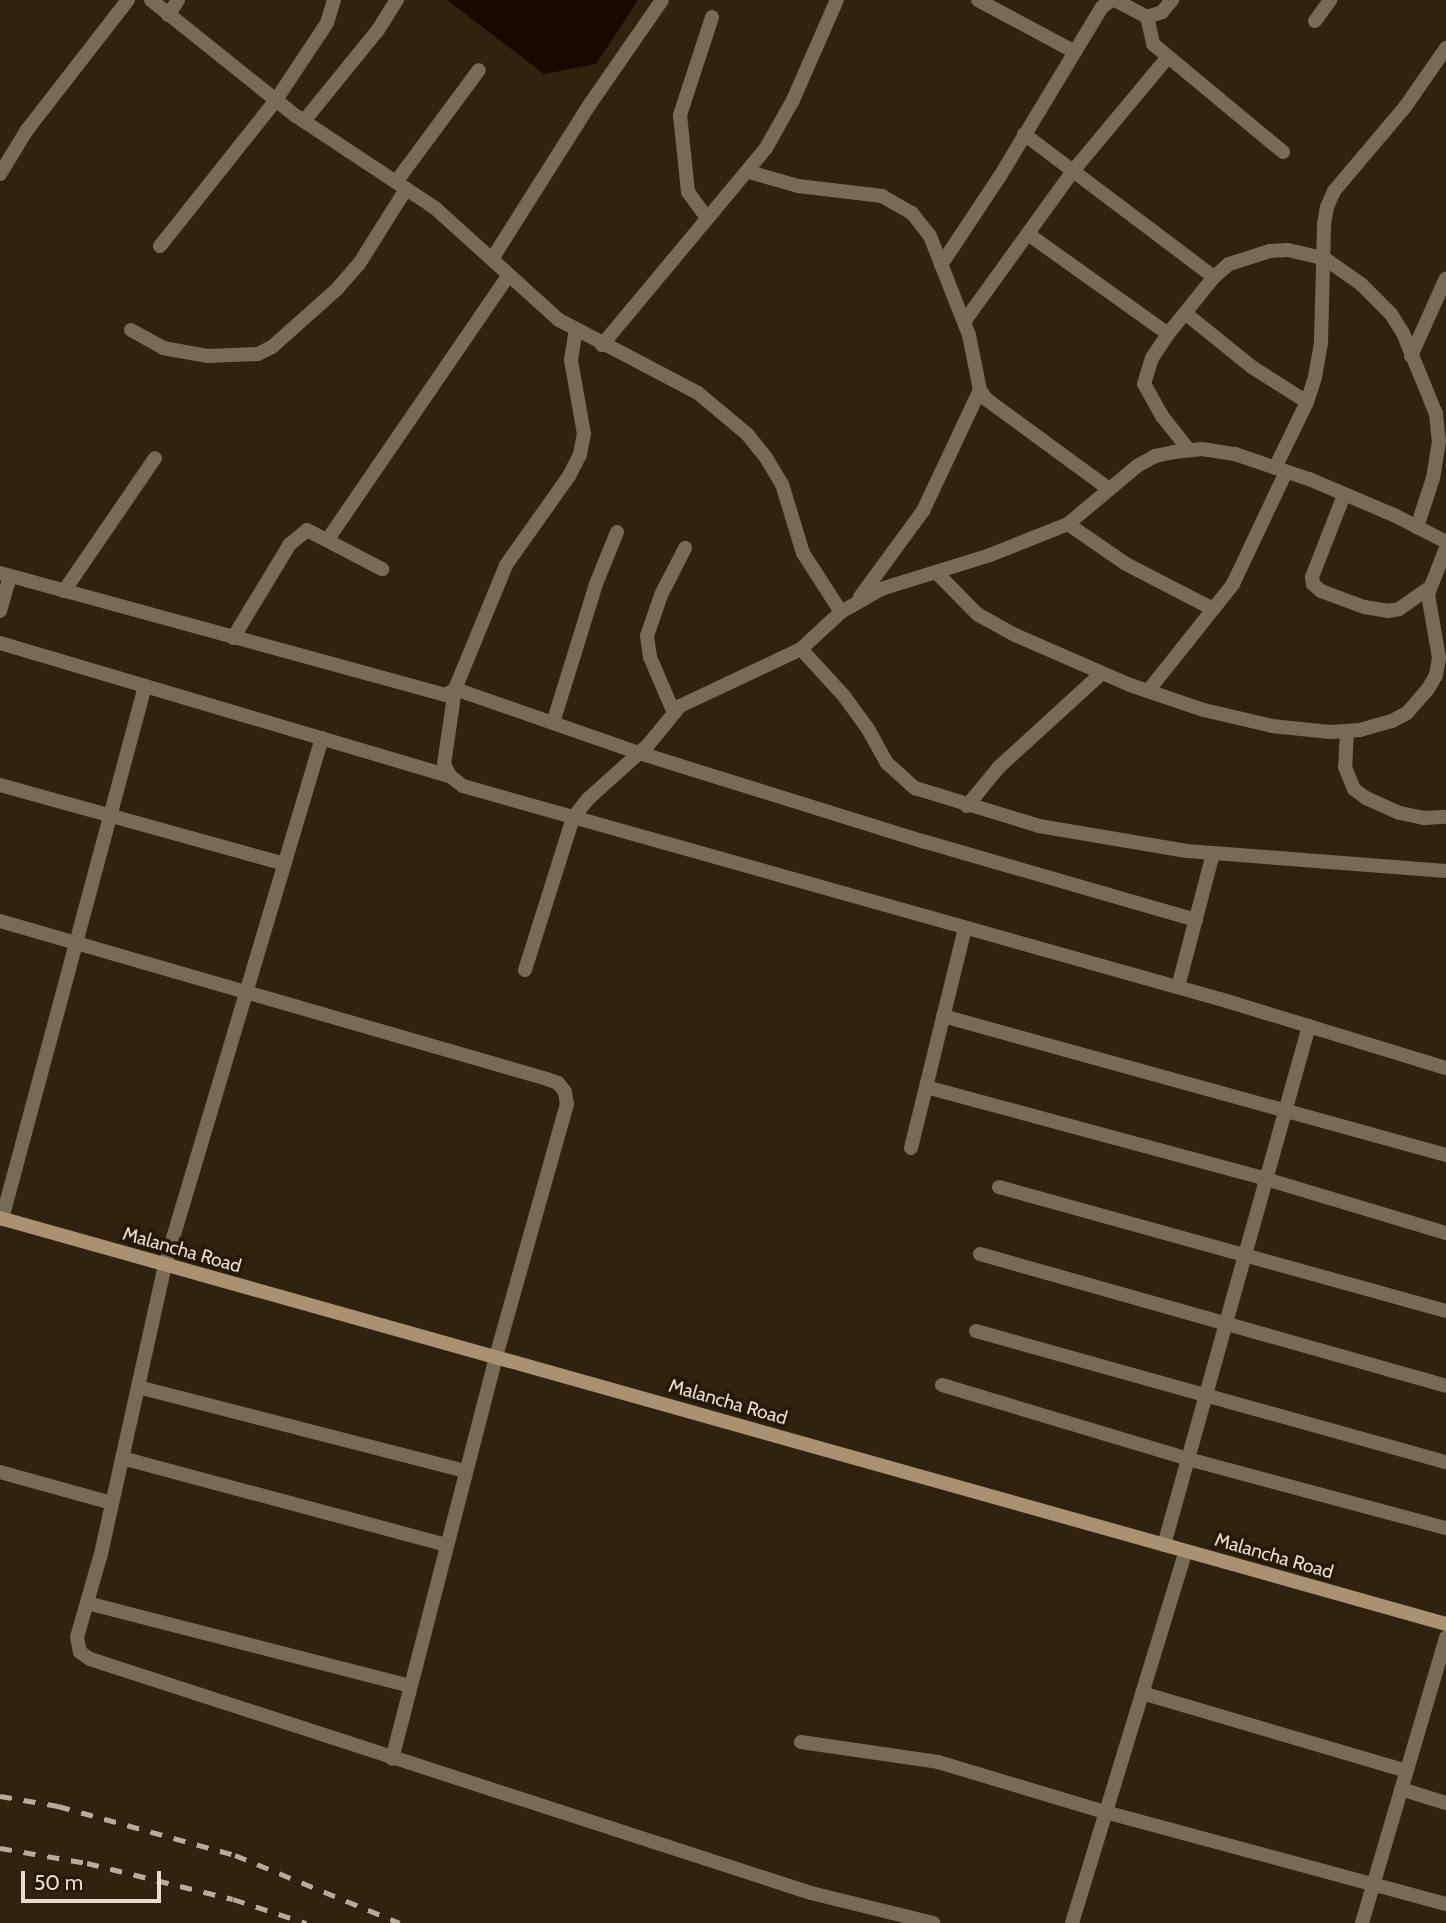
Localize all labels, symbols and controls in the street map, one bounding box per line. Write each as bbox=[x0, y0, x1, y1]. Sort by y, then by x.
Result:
street label: Malancha Road bbox=[120, 1222, 244, 1278]
street label: Malancha Road bbox=[666, 1374, 790, 1430]
street label: Malancha Road bbox=[1212, 1528, 1336, 1584]
scale bar bbox=[24, 1856, 164, 1900]
text: 50 m bbox=[34, 1870, 83, 1895]

